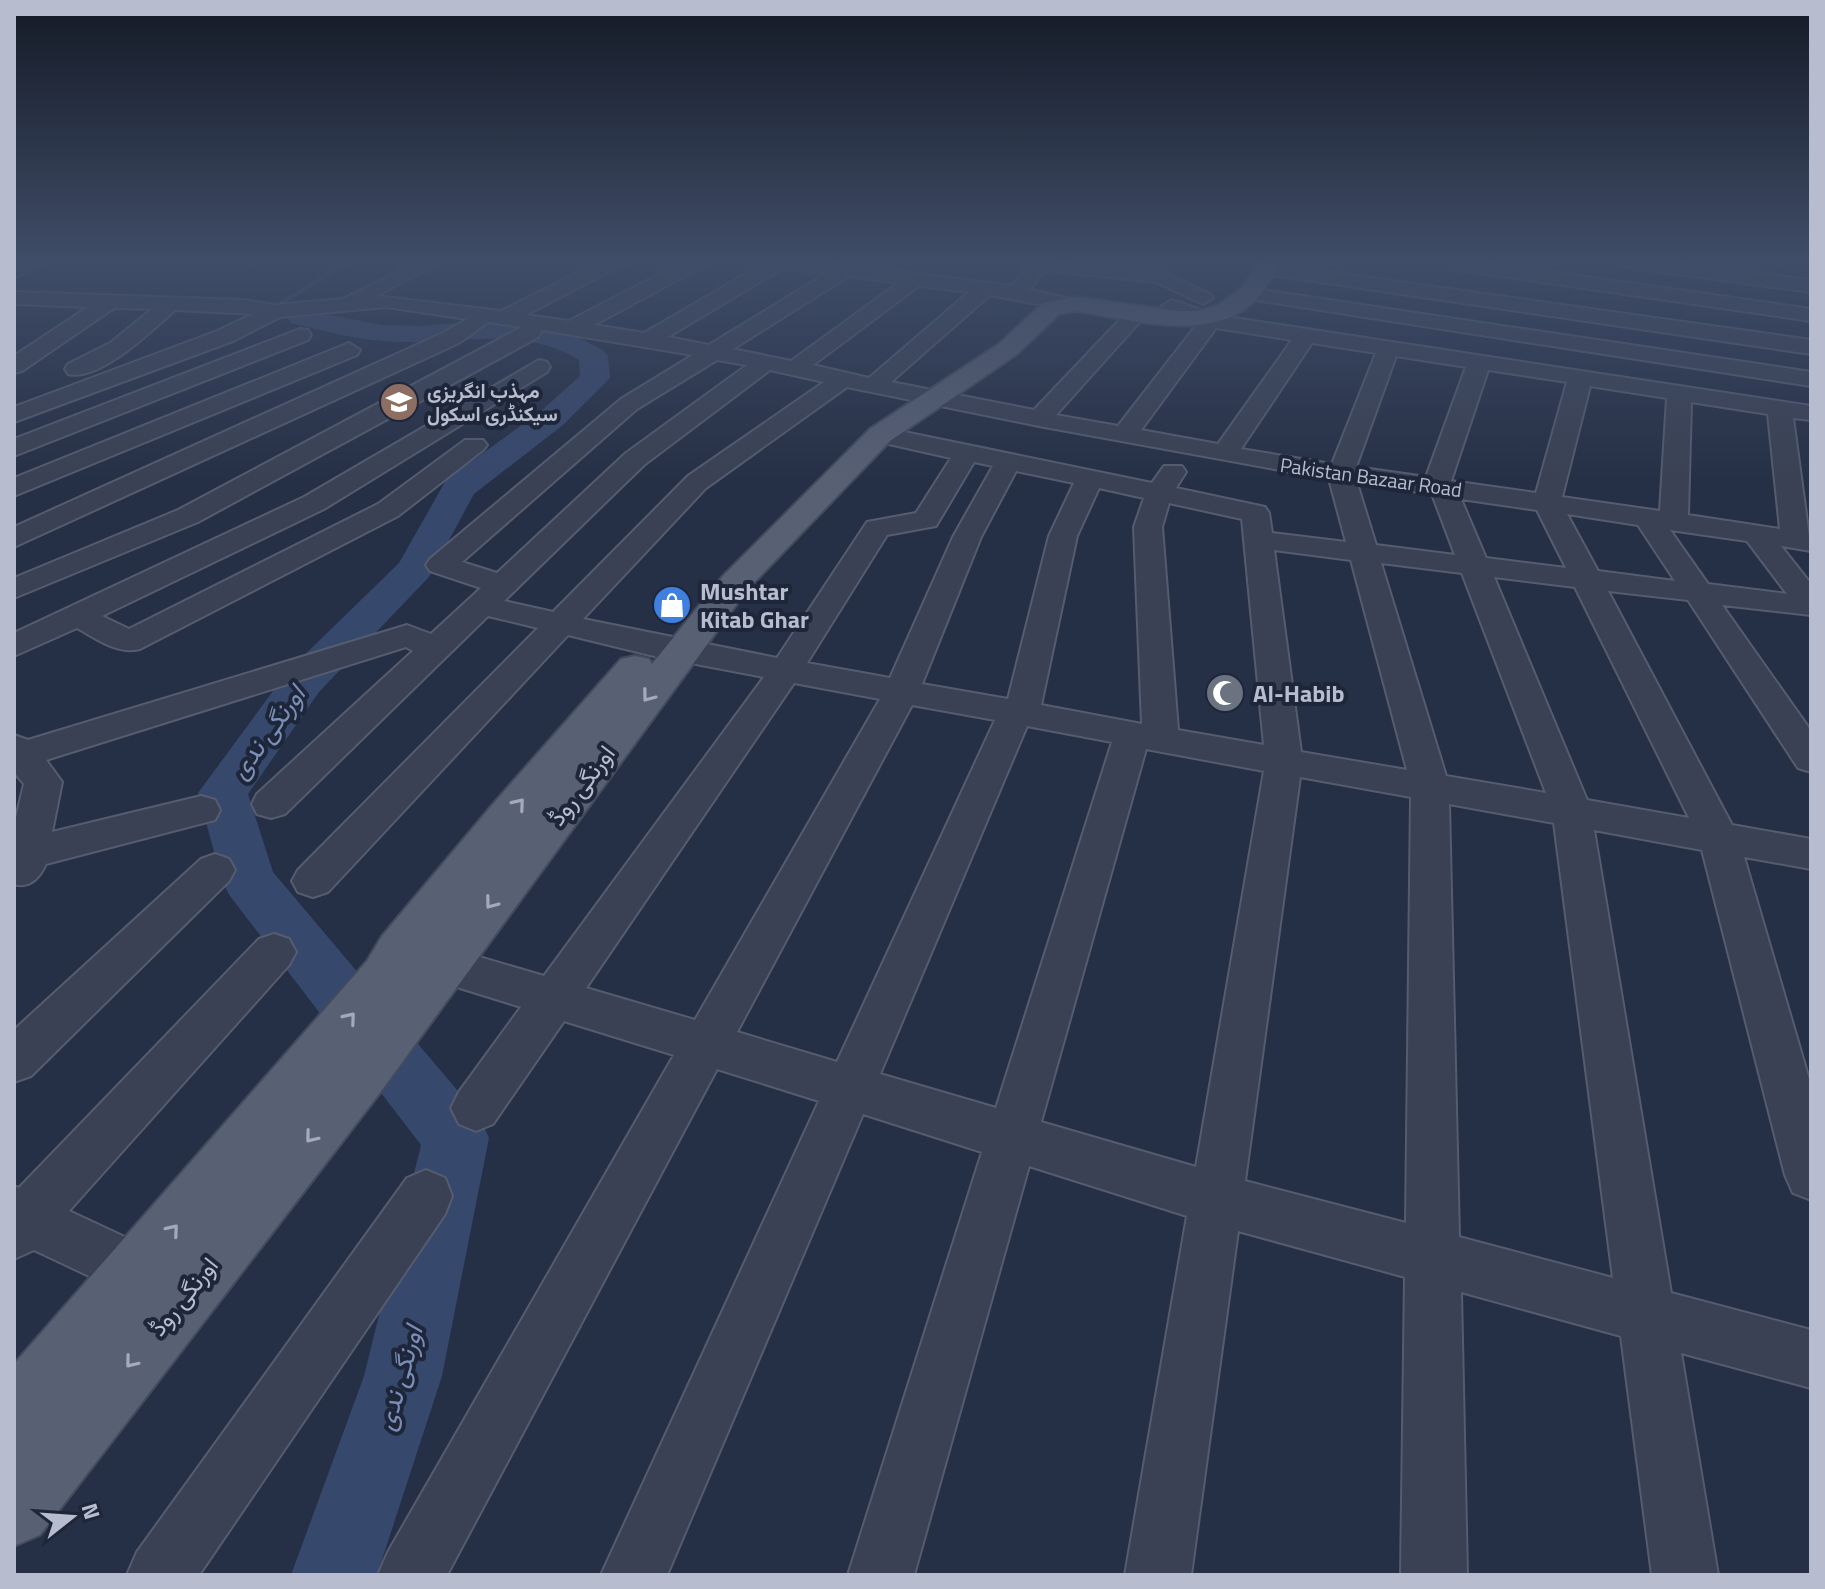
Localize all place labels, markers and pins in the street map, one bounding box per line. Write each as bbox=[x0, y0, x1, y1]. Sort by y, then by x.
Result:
place label: مہذب انگریزی سیکنڈری اسکول bbox=[427, 375, 558, 429]
school or university icon: مہذب انگریزی سیکنڈری اسکول bbox=[378, 381, 420, 423]
place label: Mushtar Kitab Ghar bbox=[700, 573, 809, 637]
shop icon: Mushtar Kitab Ghar bbox=[651, 584, 693, 626]
mosque icon: Al-Habib bbox=[1204, 672, 1246, 714]
place label: Al-Habib bbox=[1253, 675, 1345, 711]

